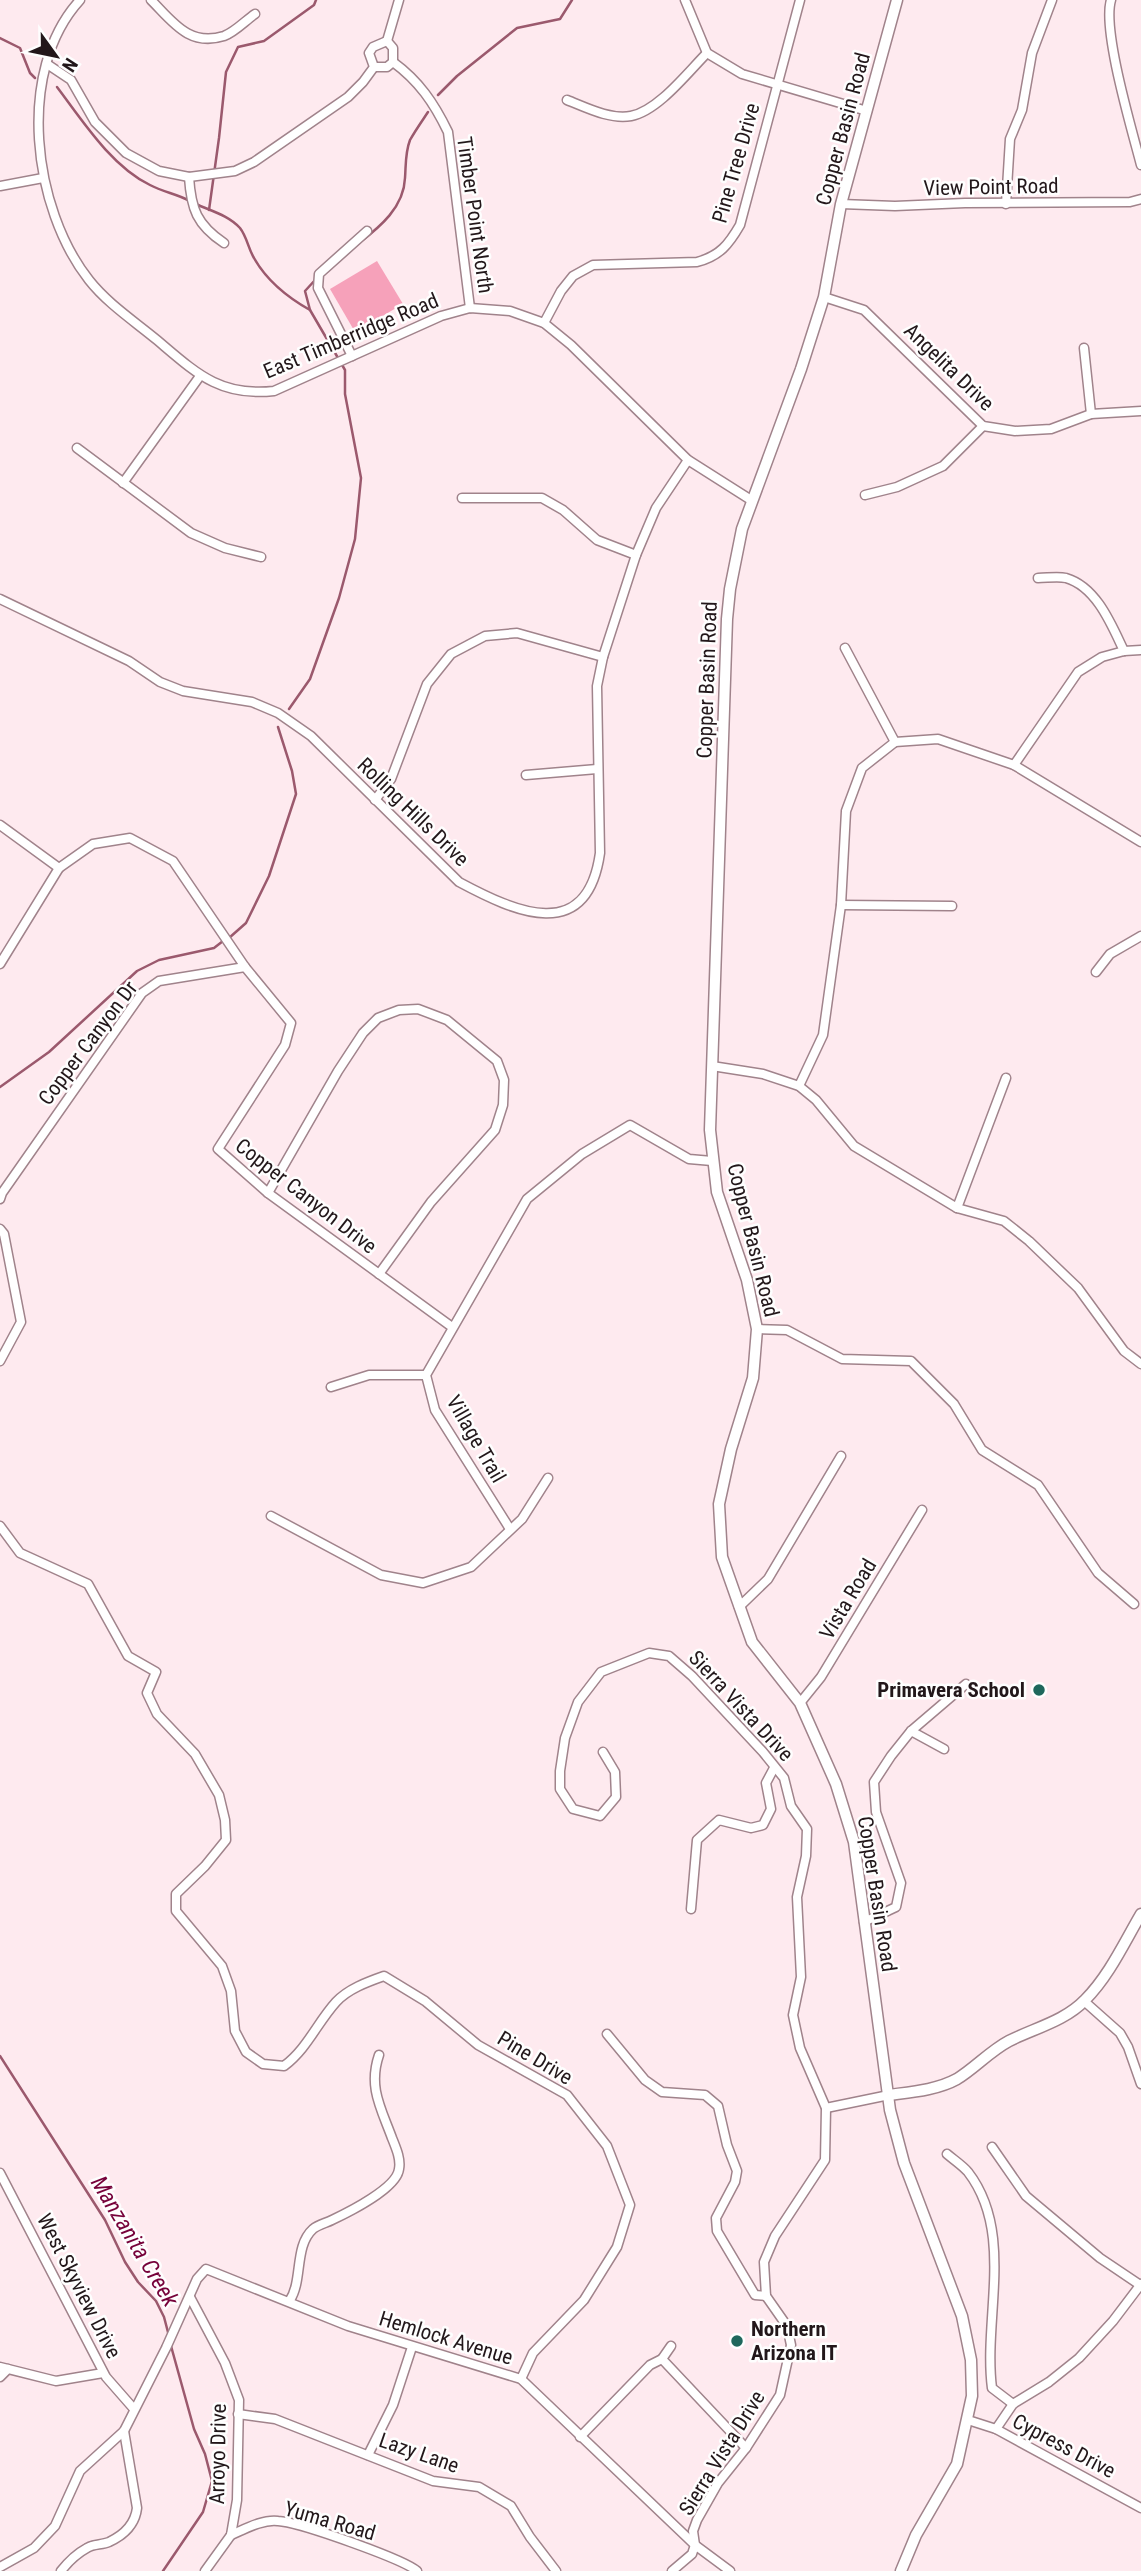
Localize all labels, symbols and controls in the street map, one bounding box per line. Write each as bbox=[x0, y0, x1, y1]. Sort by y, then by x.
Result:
north arrow bbox=[21, 21, 91, 91]
street label: Copper Basin Road bbox=[811, 50, 875, 208]
text: N bbox=[57, 54, 83, 76]
street label: Pine Tree Drive bbox=[707, 100, 765, 226]
street label: Timber Point North bbox=[452, 135, 498, 295]
street label: View Point Road bbox=[923, 174, 1059, 200]
street label: East Timberridge Road bbox=[260, 288, 442, 384]
street label: Angelita Drive bbox=[899, 318, 999, 416]
street label: Copper Basin Road bbox=[692, 601, 722, 759]
street label: Rolling Hills Drive bbox=[352, 753, 474, 871]
street label: Copper Canyon Dr bbox=[34, 976, 142, 1110]
street label: Copper Canyon Drive bbox=[231, 1133, 381, 1259]
street label: Copper Basin Road bbox=[722, 1161, 784, 1319]
street label: Village Trail bbox=[441, 1391, 511, 1487]
street label: Vista Road bbox=[815, 1554, 881, 1644]
street label: Sierra Vista Drive bbox=[684, 1646, 798, 1766]
place label: Primavera School bbox=[877, 1678, 1025, 1702]
marker: Primavera School bbox=[1031, 1682, 1047, 1698]
street label: Copper Basin Road bbox=[853, 1814, 901, 1974]
street label: Pine Drive bbox=[493, 2026, 577, 2090]
water label: Manzanita Creek bbox=[85, 2171, 185, 2312]
street label: West Skyview Drive bbox=[32, 2210, 126, 2363]
street label: Hemlock Avenue bbox=[376, 2306, 516, 2370]
place label: Northern Arizona IT bbox=[751, 2317, 837, 2365]
marker: Northern Arizona IT bbox=[729, 2333, 745, 2349]
street label: Sierra Vista Drive bbox=[674, 2386, 770, 2520]
street label: Arroyo Drive bbox=[205, 2403, 231, 2505]
street label: Cypress Drive bbox=[1009, 2409, 1120, 2483]
street label: Lazy Lane bbox=[376, 2428, 462, 2478]
street label: Yuma Road bbox=[282, 2497, 378, 2545]

